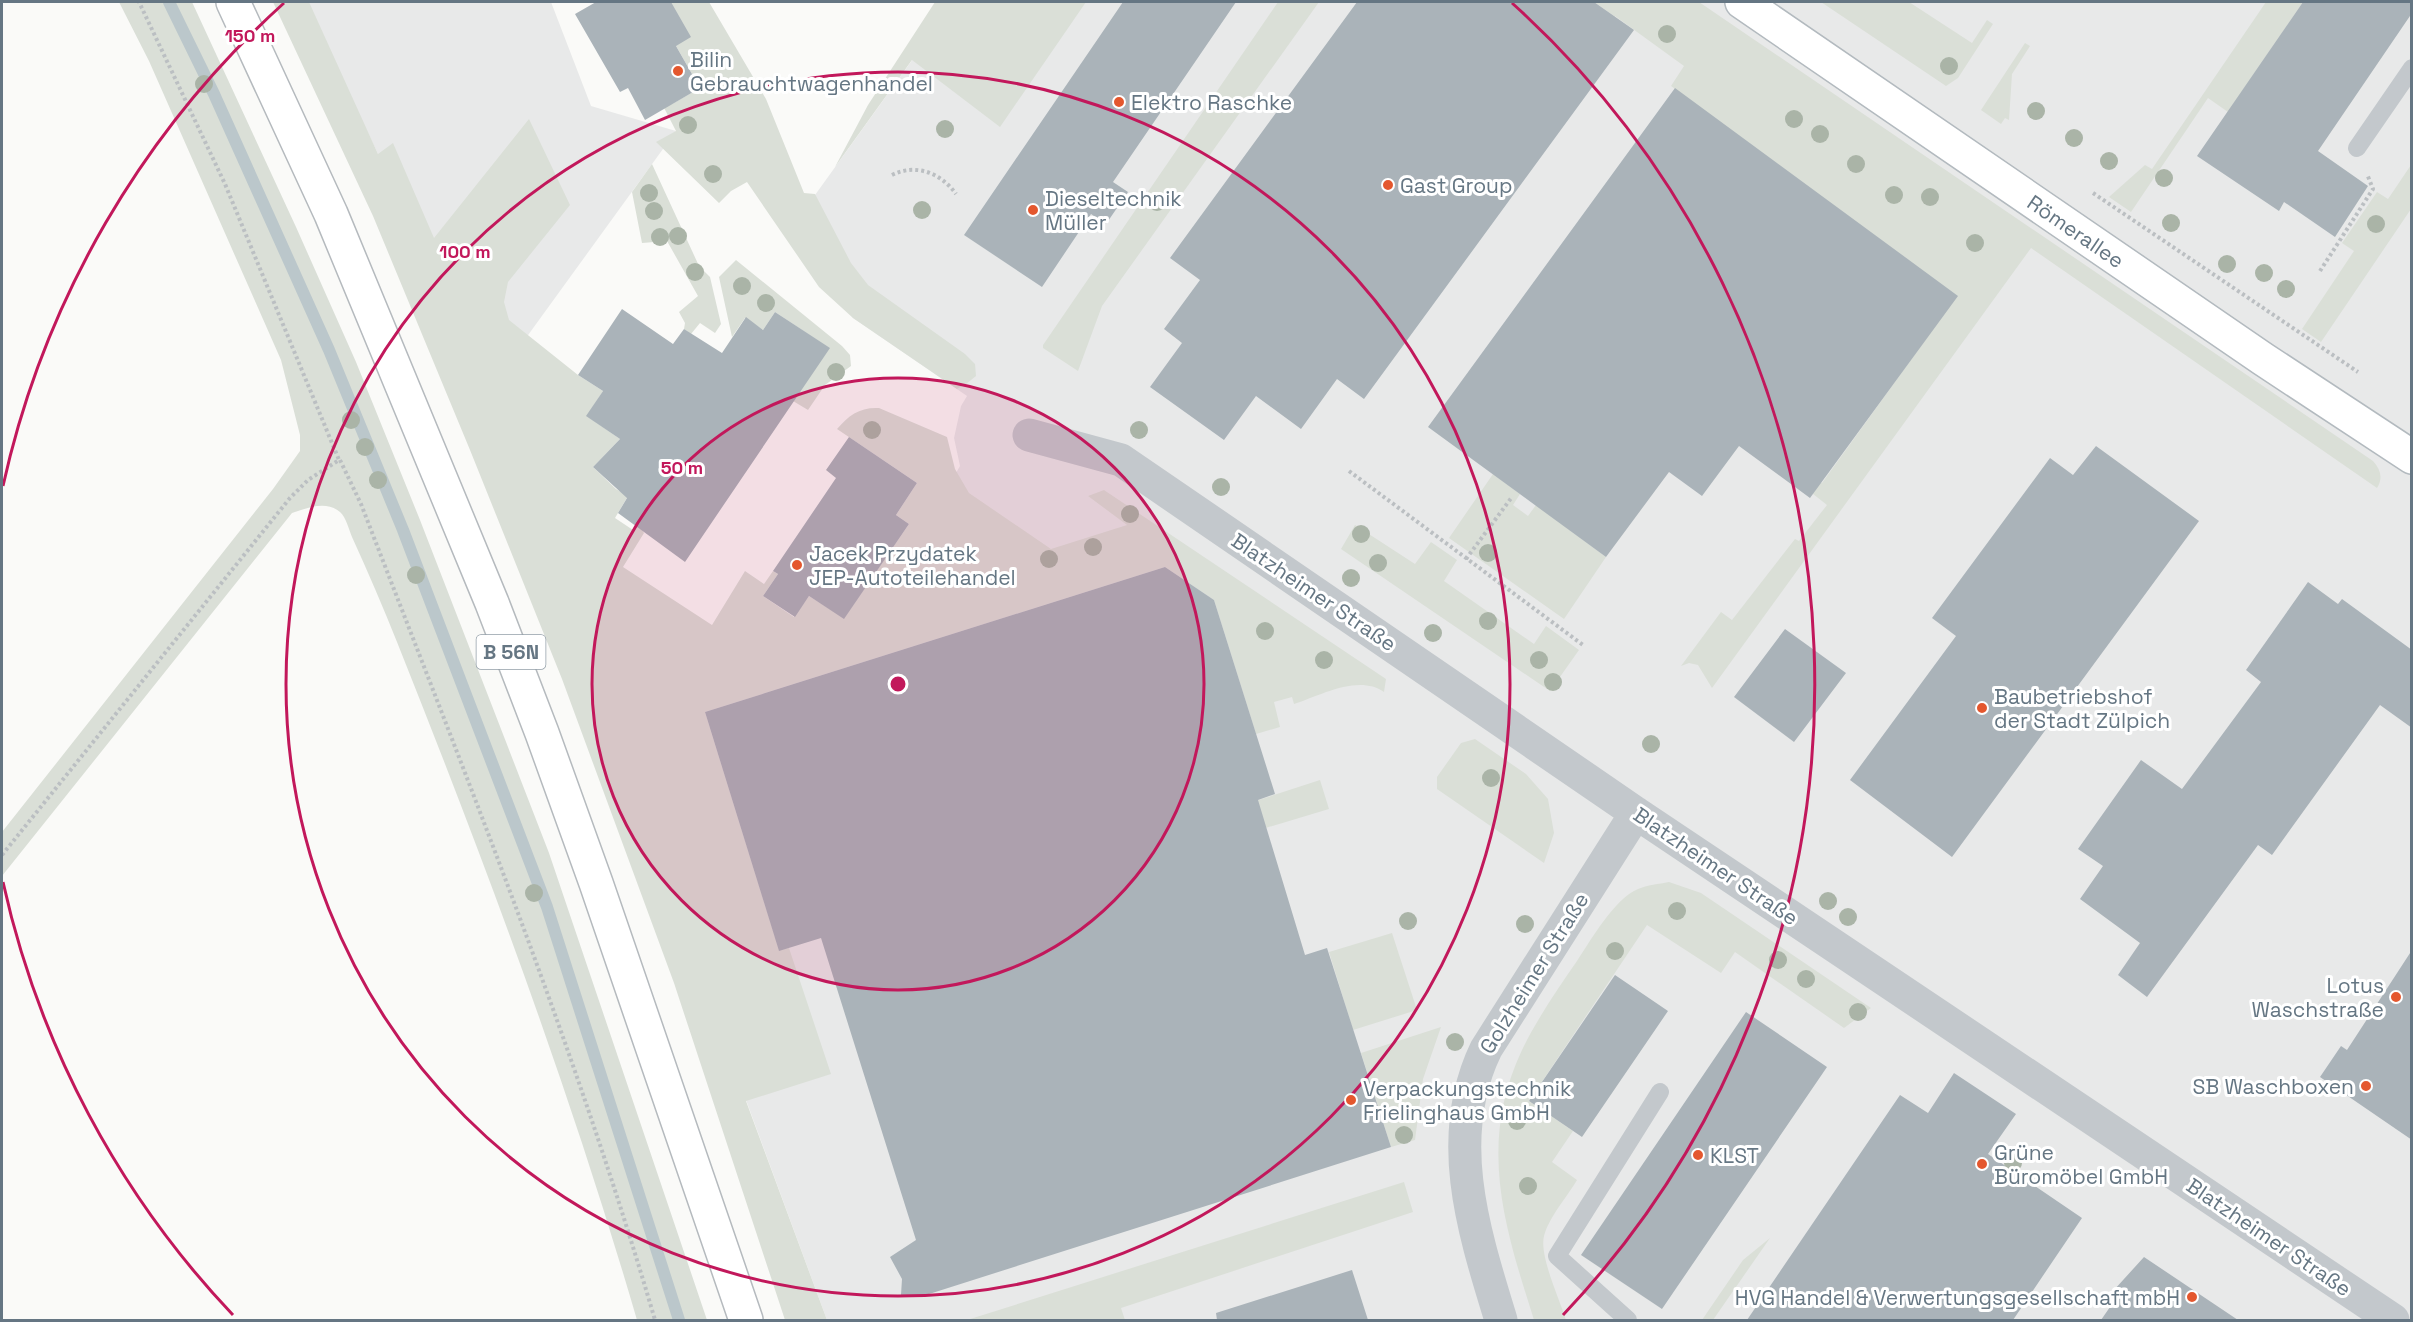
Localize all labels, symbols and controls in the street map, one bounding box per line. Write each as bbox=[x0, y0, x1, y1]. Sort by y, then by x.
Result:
text: 150 m bbox=[225, 24, 275, 47]
place label: Bilin Gebrauchtwagenhandel bbox=[690, 46, 933, 97]
marker: Bilin Gebrauchtwagenhandel bbox=[671, 64, 685, 78]
place label: Elektro Raschke bbox=[1131, 89, 1292, 116]
marker: Elektro Raschke bbox=[1112, 95, 1126, 109]
place label: Gast Group bbox=[1400, 172, 1513, 199]
marker: Gast Group bbox=[1381, 178, 1395, 192]
place label: Dieseltechnik Müller bbox=[1045, 185, 1182, 236]
street label: Römerallee bbox=[2022, 188, 2130, 274]
marker: Dieseltechnik Müller bbox=[1026, 203, 1040, 217]
text: 100 m bbox=[439, 240, 491, 263]
text: 50 m bbox=[661, 456, 703, 479]
street label: Blatzheimer Straße bbox=[1226, 527, 1402, 657]
place label: Jacek Przydatek JEP-Autoteilehandel bbox=[809, 540, 1016, 591]
marker: Jacek Przydatek JEP-Autoteilehandel bbox=[790, 558, 804, 572]
road number: B 56N bbox=[476, 635, 546, 669]
centre of rings bbox=[888, 674, 908, 694]
place label: Baubetriebshof der Stadt Zülpich bbox=[1994, 683, 2170, 734]
marker: Baubetriebshof der Stadt Zülpich bbox=[1975, 701, 1989, 715]
street label: Blatzheimer Straße bbox=[1628, 801, 1804, 931]
street label: Golzheimer Straße bbox=[1474, 887, 1594, 1059]
place label: Lotus Waschstraße bbox=[2252, 972, 2384, 1023]
marker: Lotus Waschstraße bbox=[2389, 990, 2403, 1004]
place label: SB Waschboxen bbox=[2193, 1073, 2354, 1100]
place label: Verpackungstechnik Frielinghaus GmbH bbox=[1363, 1075, 1571, 1126]
marker: SB Waschboxen bbox=[2359, 1079, 2373, 1093]
marker: Verpackungstechnik Frielinghaus GmbH bbox=[1344, 1093, 1358, 1107]
place label: Grüne Büromöbel GmbH bbox=[1994, 1139, 2168, 1190]
place label: KLST bbox=[1710, 1142, 1759, 1169]
marker: KLST bbox=[1691, 1148, 1705, 1162]
marker: Grüne Büromöbel GmbH bbox=[1975, 1157, 1989, 1171]
street label: Blatzheimer Straße bbox=[2181, 1172, 2357, 1302]
place label: HVG Handel & Verwertungsgesellschaft mbH bbox=[1735, 1284, 2180, 1311]
marker: HVG Handel & Verwertungsgesellschaft mbH bbox=[2185, 1290, 2199, 1304]

